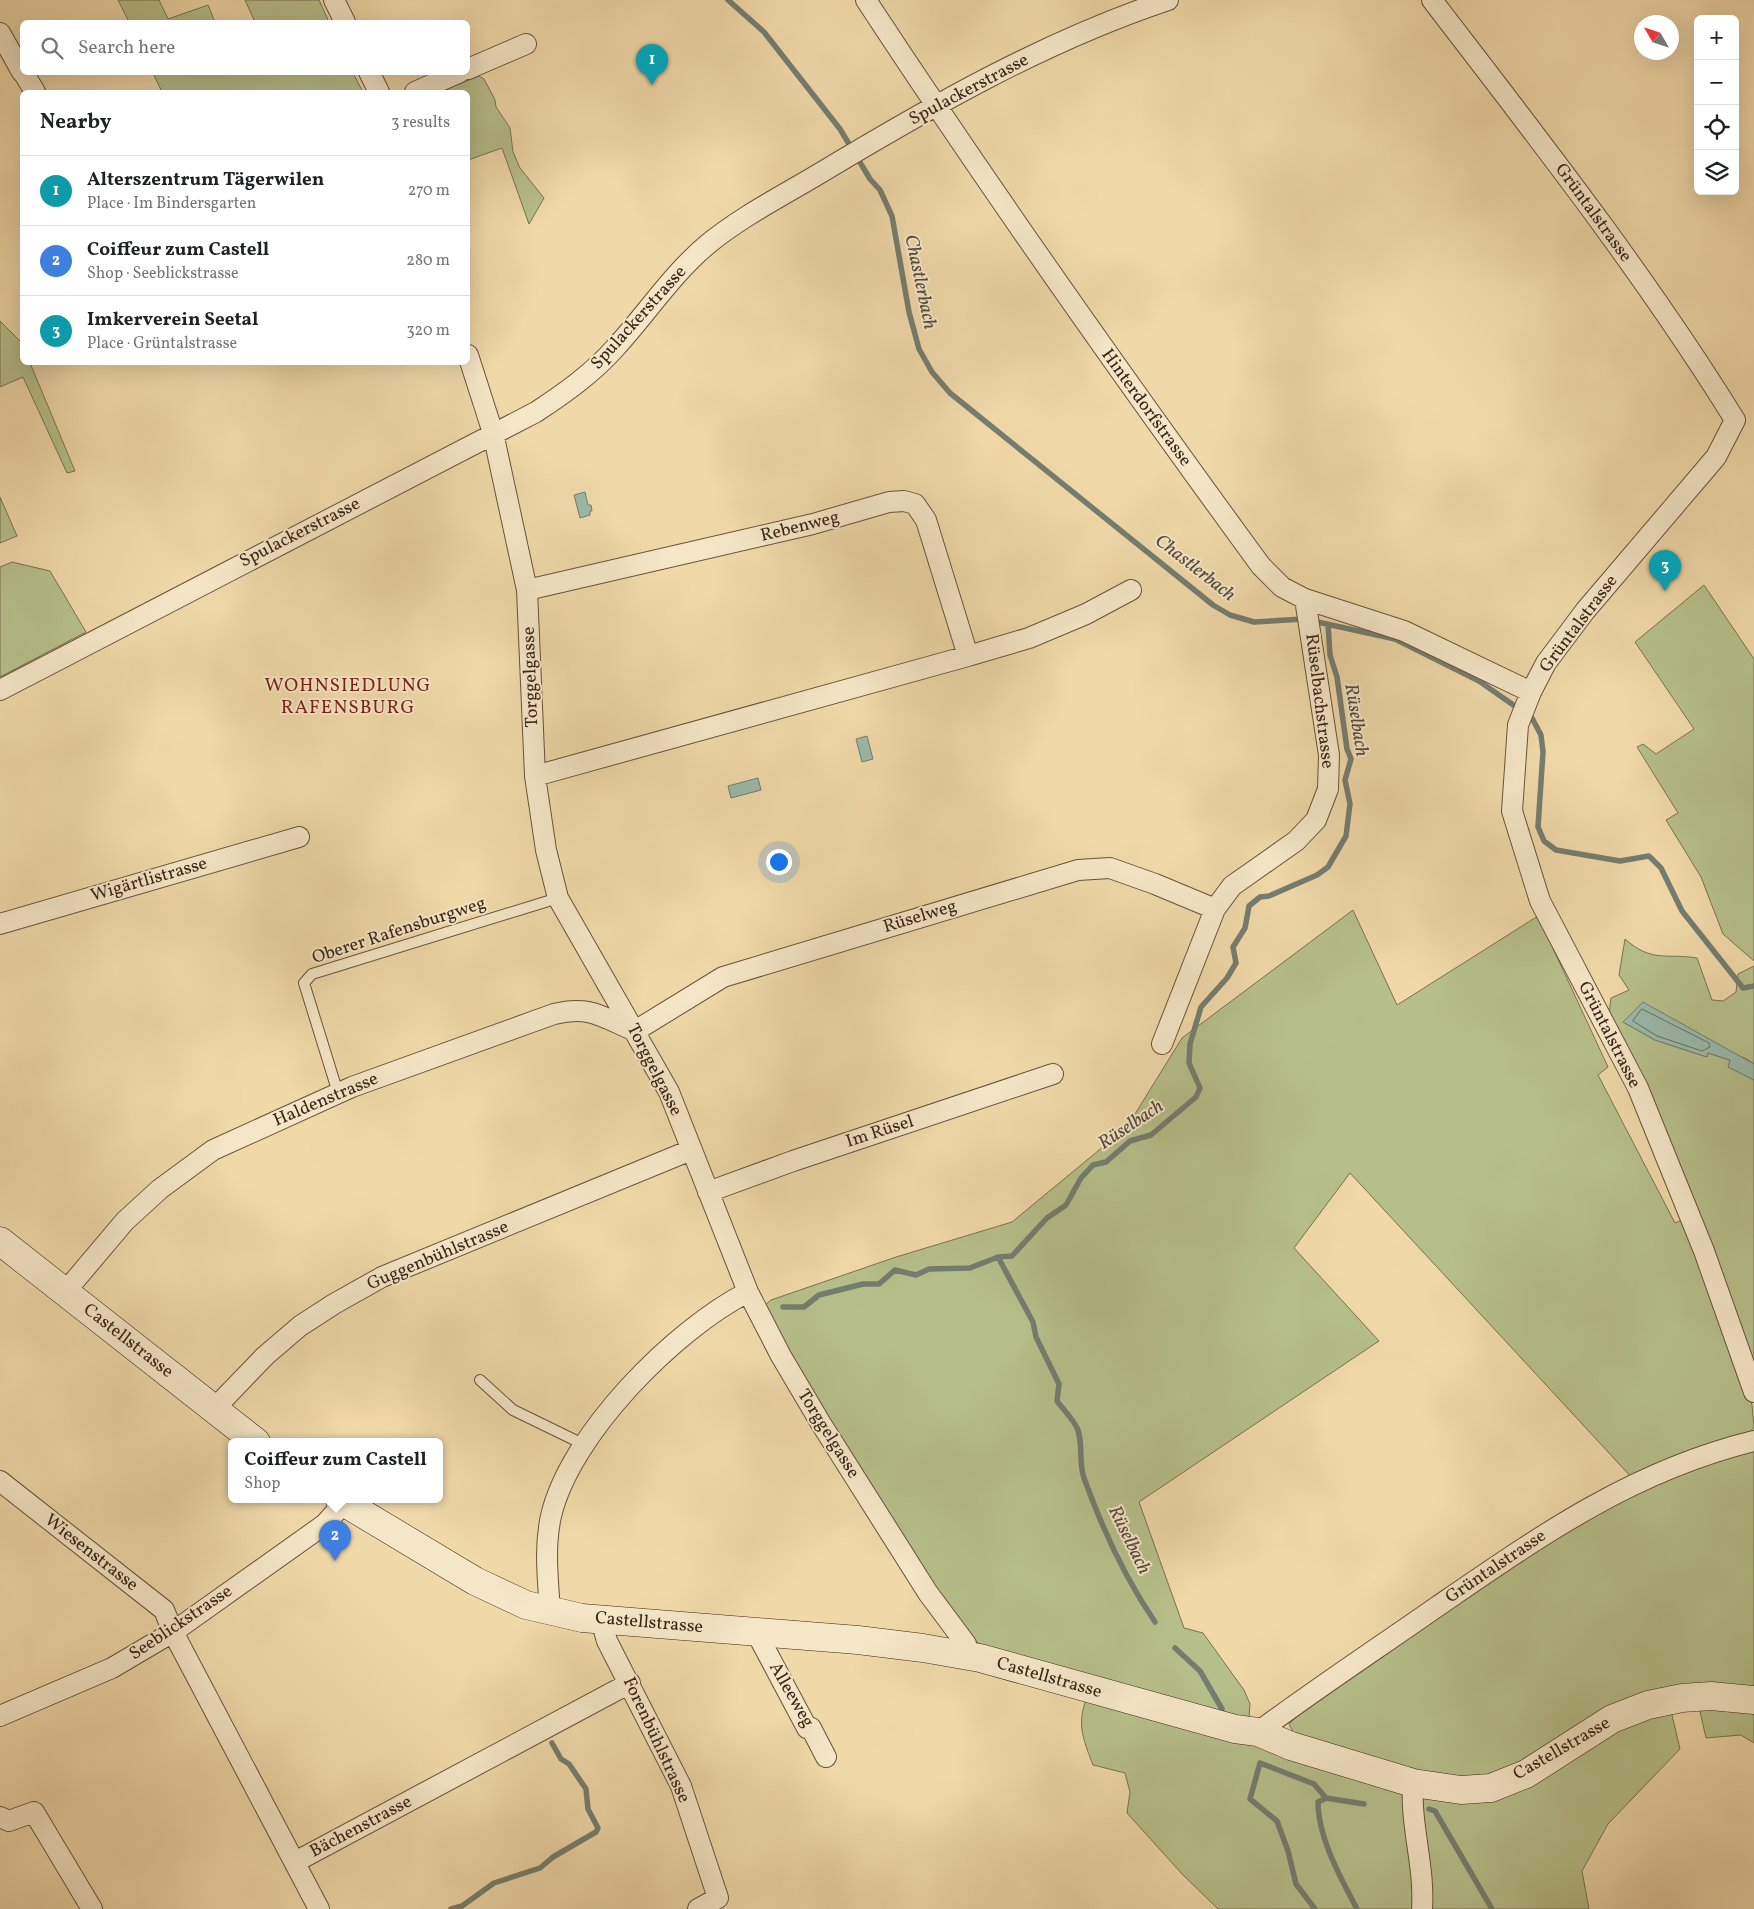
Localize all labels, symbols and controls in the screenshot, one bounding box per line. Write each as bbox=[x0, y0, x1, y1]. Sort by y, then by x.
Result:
north arrow bbox=[1634, 15, 1679, 60]
map controls bbox=[1694, 15, 1739, 195]
button: + bbox=[1694, 15, 1739, 60]
search box bbox=[20, 20, 470, 75]
icon: search bbox=[38, 34, 66, 62]
text: Search here bbox=[78, 35, 175, 61]
pin: 1 bbox=[636, 44, 668, 85]
street label: Spulackerstrasse bbox=[905, 48, 1033, 132]
button: − bbox=[1694, 60, 1739, 105]
button: locate bbox=[1694, 105, 1739, 150]
text: Nearby bbox=[40, 108, 111, 137]
text: 3 results bbox=[391, 112, 450, 134]
button: layers bbox=[1694, 150, 1739, 195]
street label: Grüntalstrasse bbox=[1549, 158, 1637, 268]
text: Alterszentrum Tägerwilen bbox=[87, 167, 324, 193]
text: 1 bbox=[53, 180, 59, 202]
text: 270 m bbox=[408, 180, 450, 202]
text: Place · Im Bindersgarten bbox=[87, 193, 256, 215]
water label: Chastlerbach bbox=[897, 232, 943, 332]
text: Coiffeur zum Castell bbox=[87, 237, 269, 263]
text: 2 bbox=[52, 250, 60, 272]
text: 280 m bbox=[406, 250, 450, 272]
street label: Spulackerstrasse bbox=[585, 260, 693, 376]
text: Shop · Seeblickstrasse bbox=[87, 263, 239, 285]
text: Imkerverein Seetal bbox=[87, 307, 258, 333]
text: 3 bbox=[52, 320, 60, 342]
text: 320 m bbox=[406, 320, 450, 342]
text: Place · Grüntalstrasse bbox=[87, 333, 237, 355]
street label: Hinterdorfstrasse bbox=[1095, 344, 1197, 472]
street label: Spulackerstrasse bbox=[235, 492, 365, 574]
street label: Rebenweg bbox=[758, 505, 842, 549]
water label: Chastlerbach bbox=[1149, 528, 1241, 608]
pin: 3 bbox=[1649, 550, 1681, 591]
street label: Grüntalstrasse bbox=[1534, 570, 1624, 678]
street label: Torggelgasse bbox=[517, 626, 545, 728]
street label: Rüselbachstrasse bbox=[1298, 632, 1340, 770]
district label: WOHNSIEDLUNG RAFENSBURG bbox=[264, 673, 432, 721]
water label: Rüselbach bbox=[1337, 682, 1375, 758]
your location bbox=[766, 849, 792, 875]
street label: Wigärtlistrasse bbox=[88, 851, 210, 909]
street label: Oberer Rafensburgweg bbox=[309, 891, 489, 971]
street label: Rüselweg bbox=[880, 894, 960, 940]
street label: Grüntalstrasse bbox=[1571, 977, 1647, 1093]
street label: Torggelgasse bbox=[620, 1019, 688, 1121]
street label: Haldenstrasse bbox=[270, 1067, 382, 1133]
water label: Rüselbach bbox=[1093, 1094, 1169, 1156]
street label: Im Rüsel bbox=[843, 1109, 917, 1155]
street label: Guggenbühlstrasse bbox=[363, 1215, 513, 1297]
street label: Castellstrasse bbox=[78, 1298, 178, 1384]
street label: Torggelgasse bbox=[791, 1385, 865, 1483]
popup bbox=[228, 1438, 443, 1503]
text: Coiffeur zum Castell bbox=[244, 1447, 427, 1473]
text: Shop bbox=[244, 1473, 280, 1495]
water label: Rüselbach bbox=[1101, 1501, 1157, 1579]
street label: Wiesenstrasse bbox=[39, 1508, 143, 1598]
pin: 2 bbox=[319, 1520, 351, 1561]
street label: Grüntalstrasse bbox=[1441, 1524, 1551, 1610]
street label: Seeblickstrasse bbox=[125, 1579, 237, 1667]
street label: Castellstrasse bbox=[594, 1606, 704, 1640]
street label: Castellstrasse bbox=[993, 1651, 1105, 1705]
street label: Alleeweg bbox=[762, 1658, 820, 1732]
street label: Forenbühlstrasse bbox=[616, 1673, 696, 1807]
street label: Castellstrasse bbox=[1509, 1711, 1615, 1787]
street label: Bächenstrasse bbox=[306, 1790, 416, 1864]

